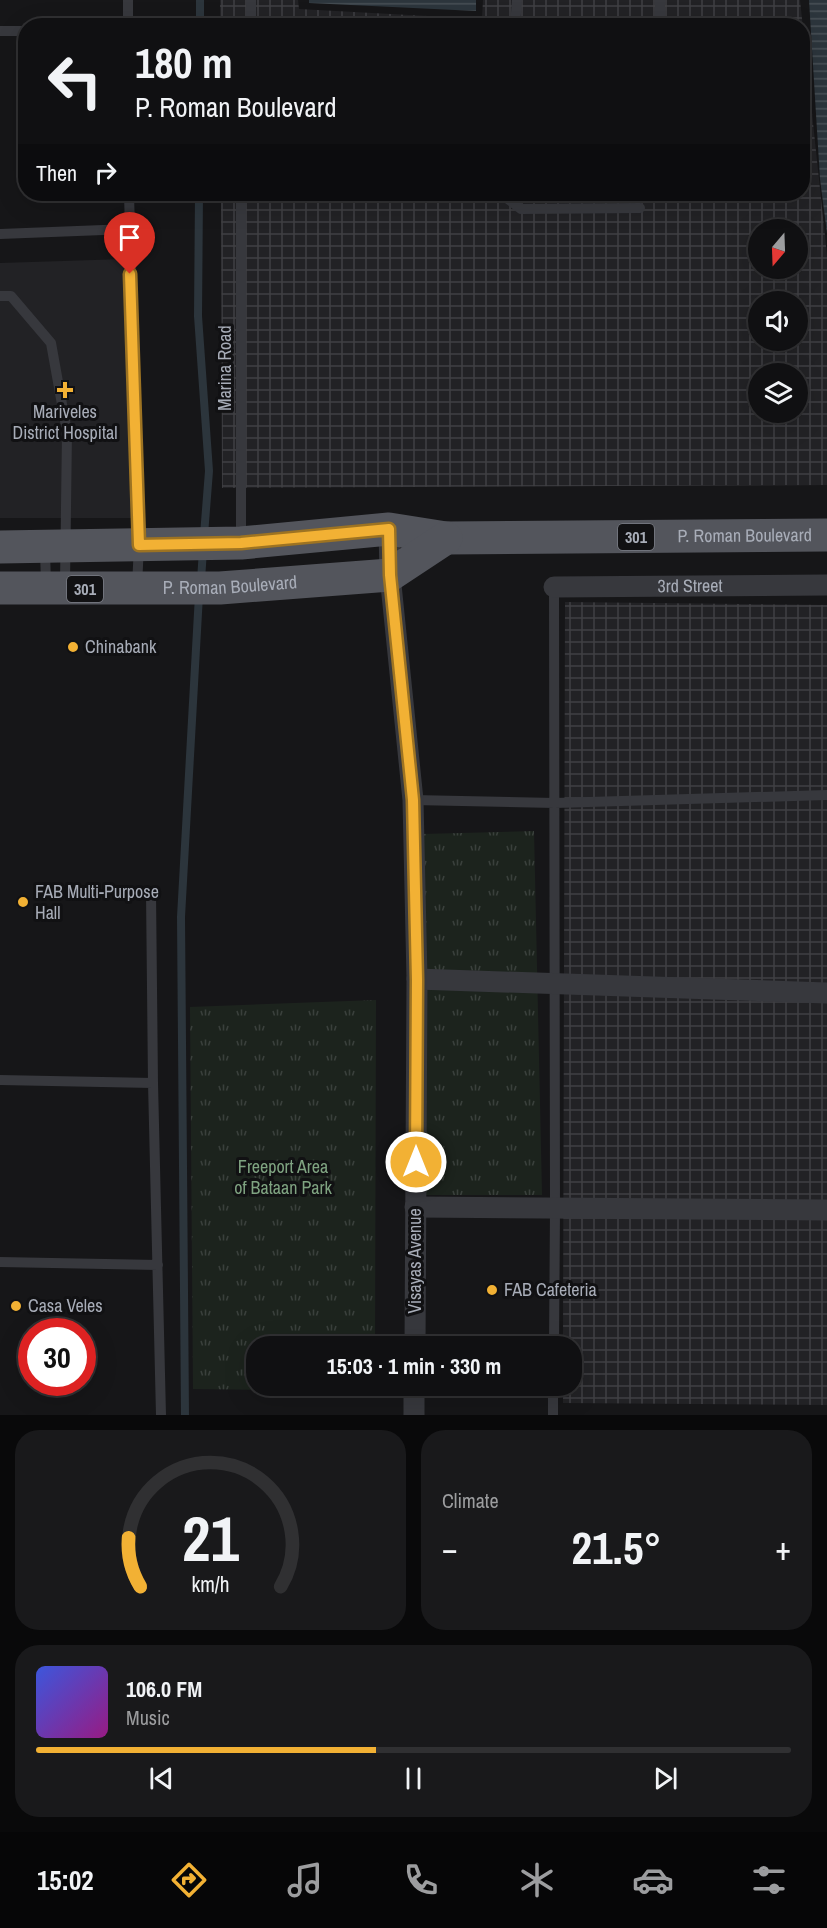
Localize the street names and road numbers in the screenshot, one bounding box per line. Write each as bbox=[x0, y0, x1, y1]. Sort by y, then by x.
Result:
street label: Marina Road bbox=[212, 325, 237, 411]
street label: P. Roman Boulevard bbox=[677, 522, 812, 548]
road number: 301 bbox=[618, 524, 654, 550]
street label: P. Roman Boulevard bbox=[163, 569, 298, 600]
street label: 3rd Street bbox=[657, 573, 723, 598]
road number: 301 bbox=[67, 576, 103, 602]
street label: Visayas Avenue bbox=[402, 1208, 427, 1314]

